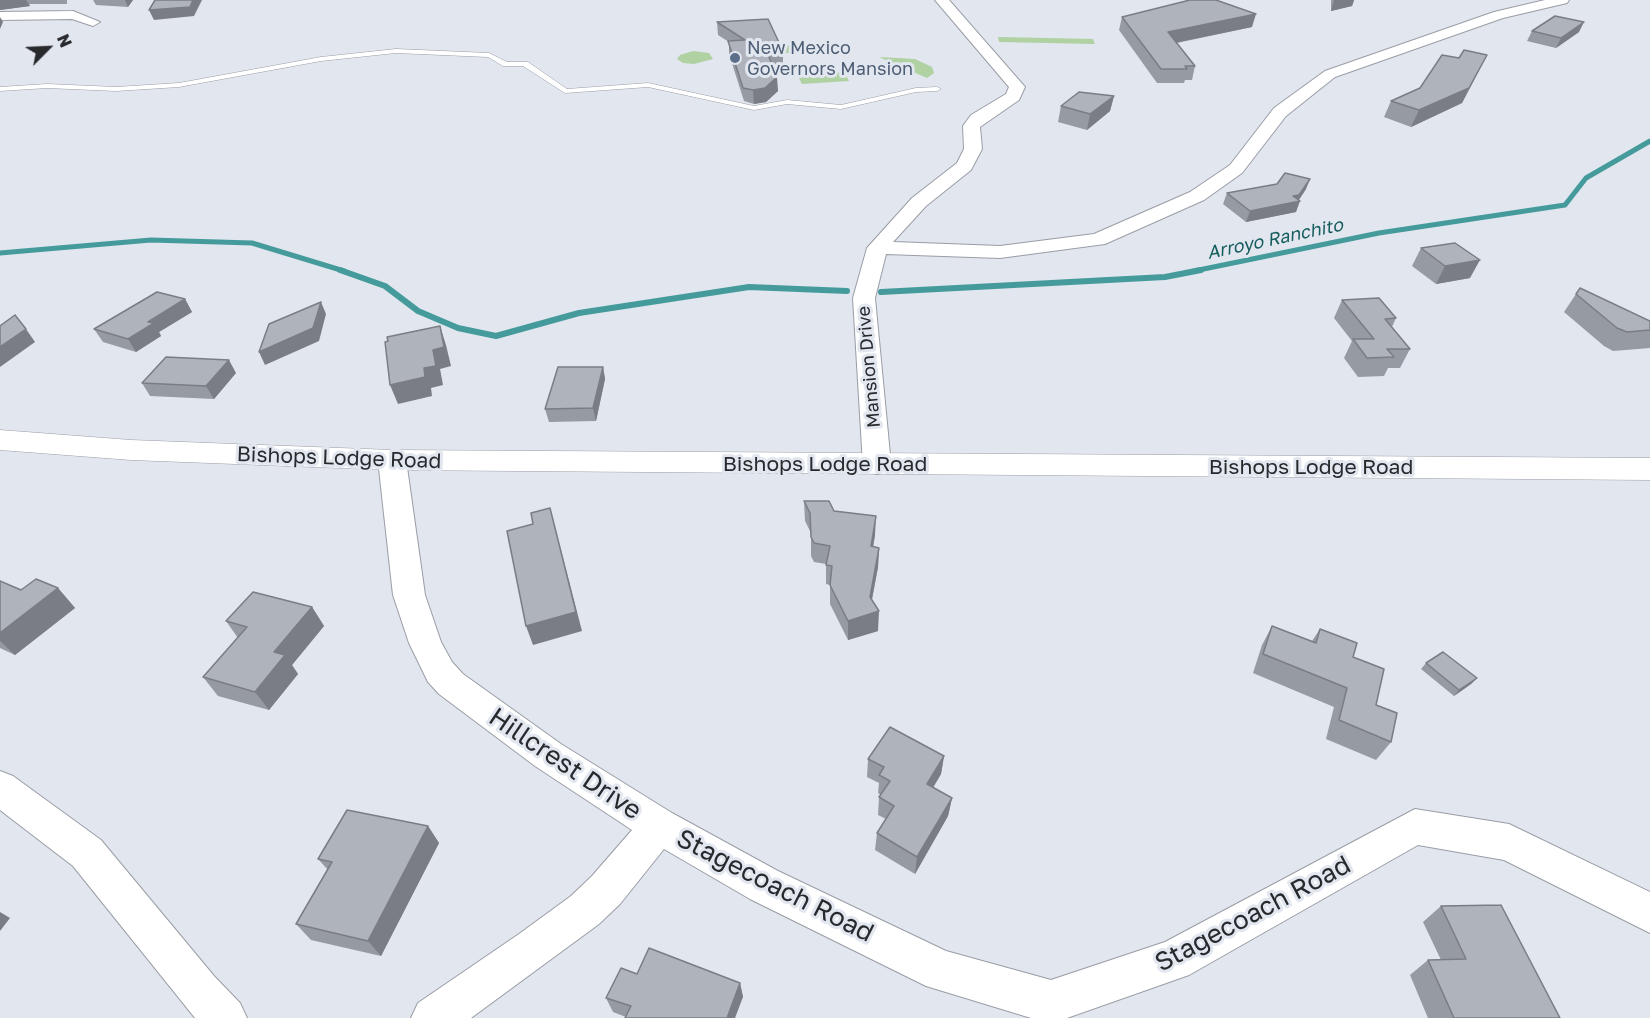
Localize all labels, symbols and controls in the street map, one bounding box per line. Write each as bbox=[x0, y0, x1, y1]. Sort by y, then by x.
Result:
north arrow bbox=[18, 18, 78, 78]
text: N bbox=[53, 31, 76, 50]
place label: New Mexico Governors Mansion bbox=[747, 37, 913, 80]
marker: New Mexico Governors Mansion bbox=[728, 51, 742, 65]
water label: Arroyo Ranchito bbox=[1205, 214, 1345, 264]
street label: Mansion Drive bbox=[853, 305, 885, 429]
street label: Bishops Lodge Road bbox=[236, 442, 442, 474]
street label: Bishops Lodge Road bbox=[723, 451, 927, 477]
street label: Bishops Lodge Road bbox=[1209, 454, 1413, 480]
street label: Hillcrest Drive bbox=[483, 701, 647, 827]
street label: Stagecoach Road bbox=[671, 823, 879, 949]
street label: Stagecoach Road bbox=[1150, 849, 1356, 979]

